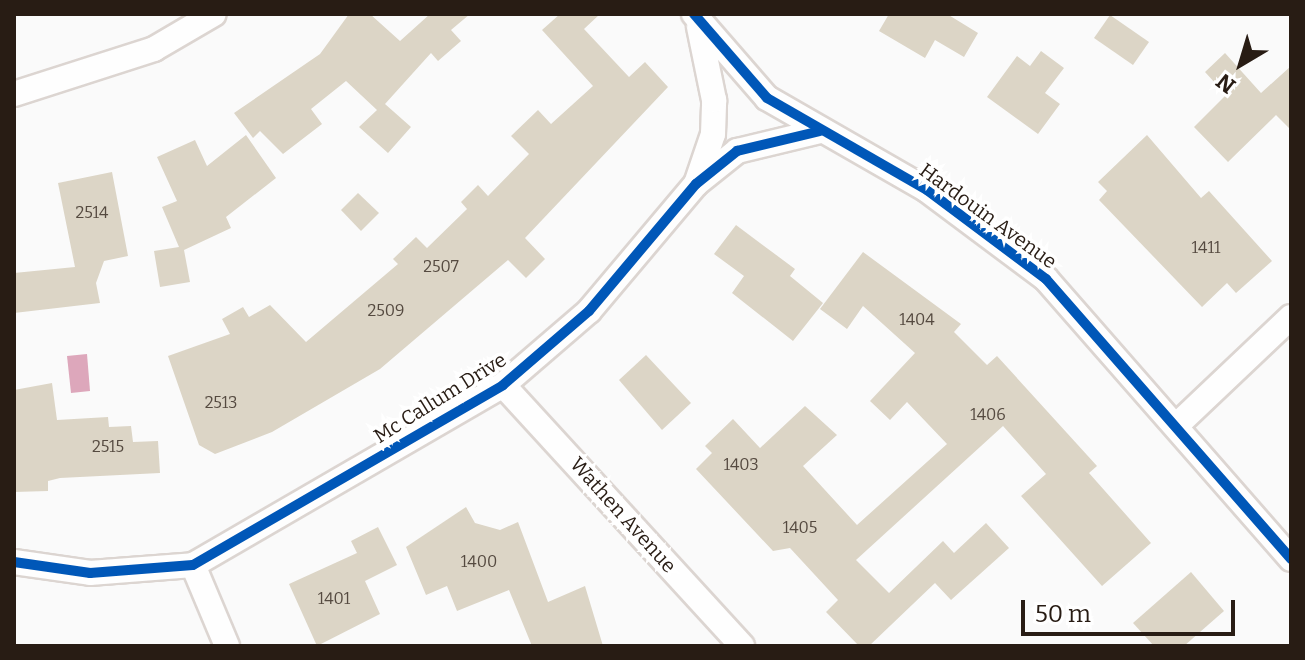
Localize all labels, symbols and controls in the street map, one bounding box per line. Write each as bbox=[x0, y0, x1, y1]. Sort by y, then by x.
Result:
north arrow bbox=[1201, 24, 1281, 104]
text: N bbox=[1211, 67, 1241, 99]
street label: Hardouin Avenue bbox=[915, 158, 1061, 274]
house number: 2514 bbox=[76, 203, 108, 223]
house number: 1411 bbox=[1192, 238, 1220, 258]
house number: 2507 bbox=[423, 257, 459, 277]
house number: 2509 bbox=[368, 301, 404, 321]
house number: 1404 bbox=[899, 310, 935, 330]
street label: Mc Callum Drive bbox=[369, 348, 511, 448]
house number: 2513 bbox=[205, 393, 237, 413]
house number: 1406 bbox=[970, 405, 1006, 425]
house number: 2515 bbox=[92, 437, 124, 457]
street label: Wathen Avenue bbox=[565, 452, 681, 578]
house number: 1403 bbox=[723, 455, 759, 475]
house number: 1405 bbox=[783, 518, 817, 538]
house number: 1400 bbox=[461, 552, 497, 572]
scale bar bbox=[1025, 584, 1239, 634]
house number: 1401 bbox=[318, 589, 350, 609]
text: 50 m bbox=[1035, 600, 1091, 628]

